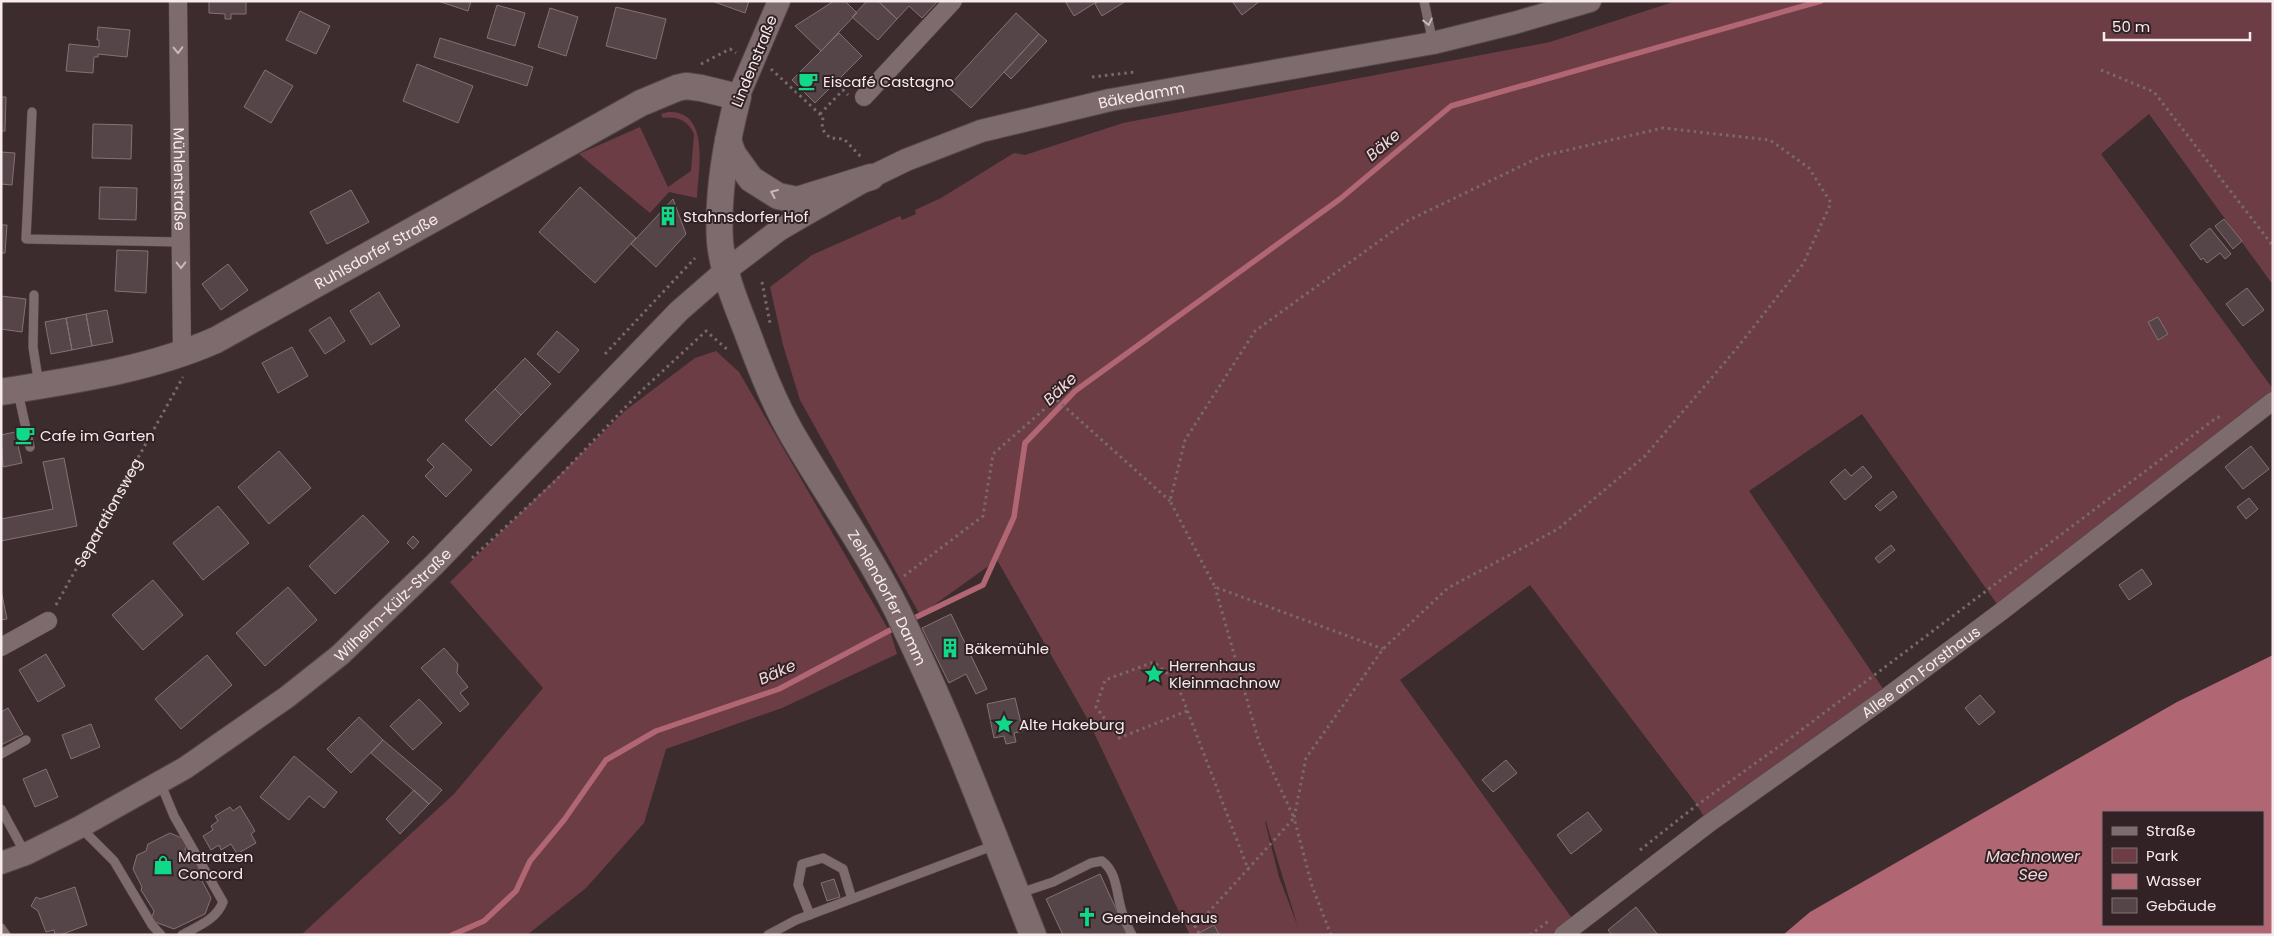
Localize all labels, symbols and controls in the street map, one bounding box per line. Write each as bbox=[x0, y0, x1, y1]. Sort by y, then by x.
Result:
scale bar bbox=[2104, 10, 2250, 42]
street label: Lindenstraße bbox=[726, 12, 782, 110]
text: 50 m bbox=[2112, 16, 2150, 37]
one-way arrow bbox=[1423, 18, 1433, 27]
one-way arrow bbox=[173, 46, 183, 54]
cafe icon: Eiscafé Castagno bbox=[797, 70, 819, 92]
place label: Eiscafé Castagno bbox=[823, 71, 954, 92]
street label: Bäkedamm bbox=[1096, 77, 1186, 113]
water label: Bäke bbox=[1361, 124, 1405, 166]
street label: Mühlenstraße bbox=[169, 127, 191, 231]
one-way arrow bbox=[770, 189, 779, 200]
building icon: Stahnsdorfer Hof bbox=[657, 205, 679, 227]
place label: Stahnsdorfer Hof bbox=[683, 206, 809, 227]
street label: Ruhlsdorfer Straße bbox=[310, 208, 442, 294]
one-way arrow bbox=[176, 262, 186, 269]
water label: Bäke bbox=[1038, 367, 1082, 411]
cafe icon: Cafe im Garten bbox=[14, 424, 36, 446]
place label: Cafe im Garten bbox=[40, 425, 155, 446]
street label: Separationsweg bbox=[69, 454, 146, 571]
street label: Zehlendorfer Damm bbox=[843, 526, 932, 669]
street label: Wilhelm-Külz-Straße bbox=[329, 543, 456, 666]
street label: Allee am Forsthaus bbox=[1857, 621, 1984, 723]
building icon: Bäkemühle bbox=[939, 637, 961, 659]
place label: Bäkemühle bbox=[965, 638, 1049, 659]
water label: Bäke bbox=[755, 654, 799, 690]
place label: Herrenhaus Kleinmachnow bbox=[1169, 655, 1281, 693]
place icon: Herrenhaus Kleinmachnow bbox=[1143, 663, 1165, 685]
place icon: Alte Hakeburg bbox=[993, 713, 1015, 735]
place label: Alte Hakeburg bbox=[1019, 714, 1125, 735]
legend bbox=[2102, 811, 2264, 926]
text: Straße bbox=[2146, 820, 2196, 841]
water label: Machnower See bbox=[1986, 845, 2081, 886]
text: Park bbox=[2146, 845, 2178, 866]
place label: Matratzen Concord bbox=[178, 846, 253, 884]
shop icon: Matratzen Concord bbox=[152, 854, 174, 876]
text: Wasser bbox=[2146, 870, 2202, 891]
text: Gebäude bbox=[2146, 895, 2216, 916]
church icon: Gemeindehaus bbox=[1076, 906, 1098, 928]
place label: Gemeindehaus bbox=[1102, 907, 1218, 928]

